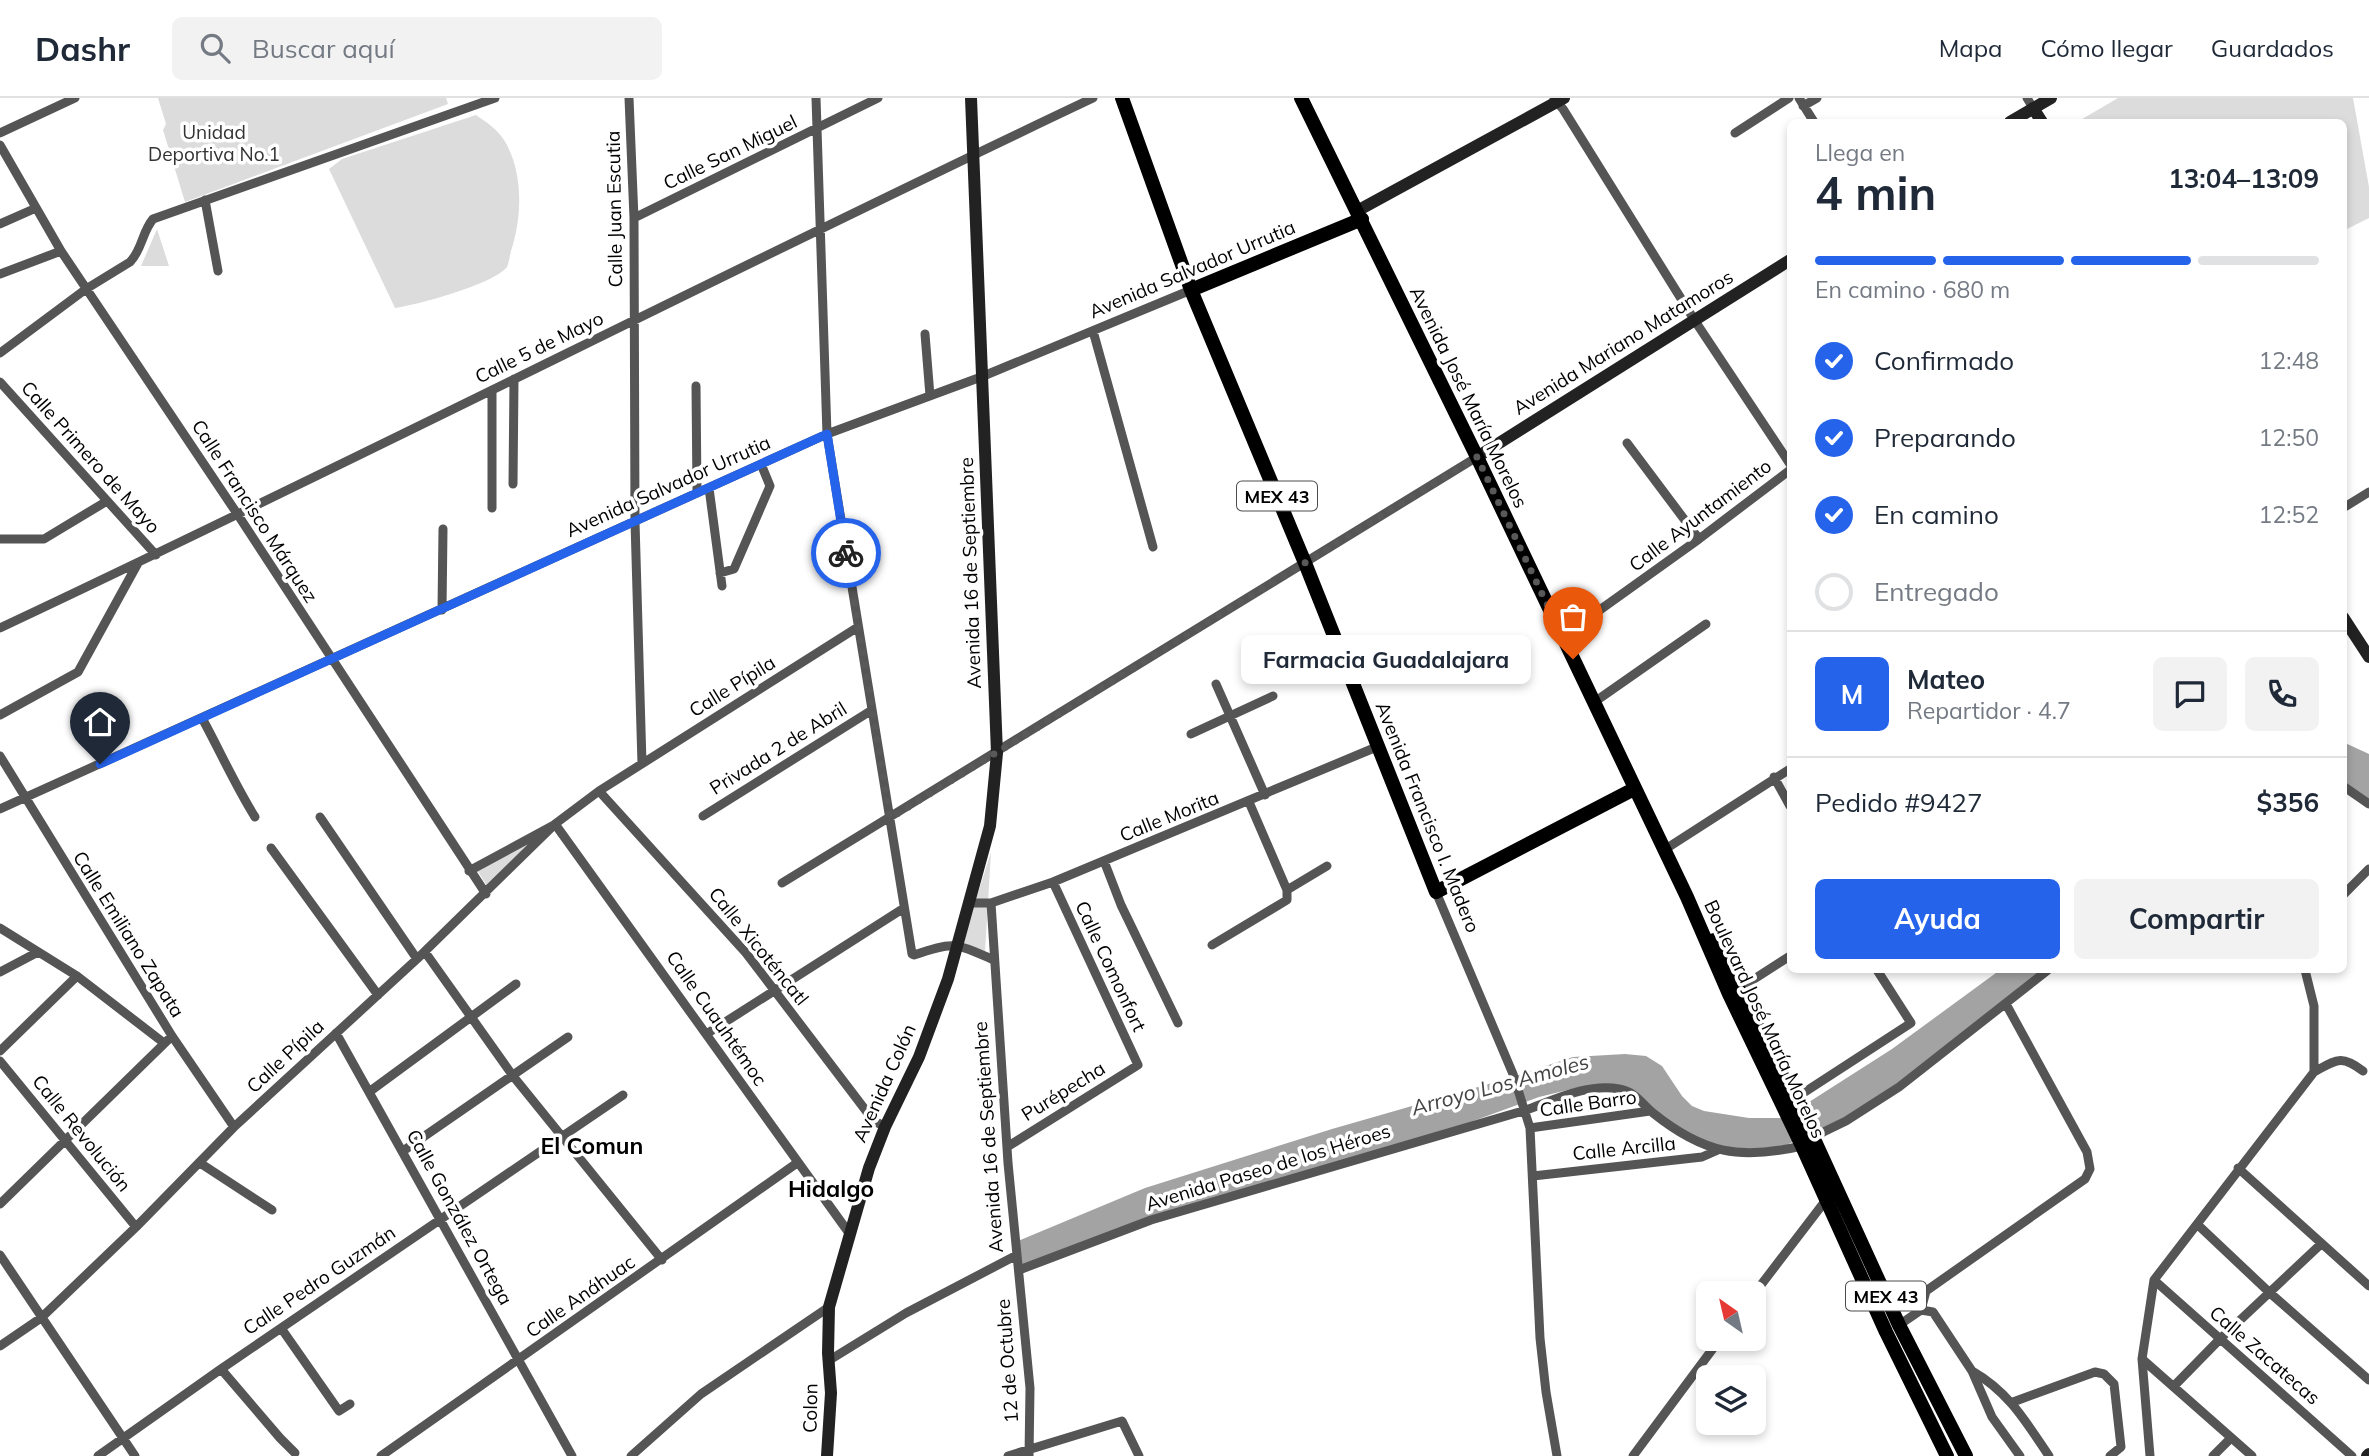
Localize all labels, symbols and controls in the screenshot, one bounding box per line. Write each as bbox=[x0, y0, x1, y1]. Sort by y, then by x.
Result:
search box bbox=[172, 17, 662, 80]
text: Dashr bbox=[35, 28, 130, 69]
icon: search bbox=[196, 29, 234, 67]
text: Buscar aquí bbox=[252, 32, 395, 65]
text: Mapa bbox=[1939, 33, 2002, 63]
text: Cómo llegar bbox=[2040, 33, 2173, 63]
text: Guardados bbox=[2211, 33, 2334, 63]
street label: Calle San Miguel bbox=[659, 109, 801, 195]
park label: Unidad Deportiva No.1 bbox=[148, 120, 280, 166]
street label: Calle Juan Escutia bbox=[601, 131, 627, 287]
text: Llega en bbox=[1815, 138, 1905, 167]
text: 13:04–13:09 bbox=[2168, 162, 2319, 195]
text: 4 min bbox=[1815, 164, 1936, 222]
street label: Avenida Salvador Urrutia bbox=[1085, 215, 1299, 323]
street label: Avenida Mariano Matamoros bbox=[1509, 264, 1737, 420]
text: En camino · 680 m bbox=[1815, 275, 2010, 304]
street label: Avenida José María Morelos bbox=[1405, 282, 1533, 512]
street label: Calle 5 de Mayo bbox=[471, 306, 607, 388]
icon: check bbox=[1815, 342, 1853, 380]
text: Confirmado bbox=[1874, 344, 2014, 377]
text: 12:48 bbox=[2259, 346, 2319, 375]
street label: Calle Primero de Mayo bbox=[16, 376, 166, 538]
street label: Calle Francisco Márquez bbox=[187, 415, 323, 607]
icon: check bbox=[1815, 419, 1853, 457]
text: Preparando bbox=[1874, 421, 2016, 454]
text: 12:50 bbox=[2259, 423, 2319, 452]
street label: Avenida Salvador Urrutia bbox=[562, 430, 774, 542]
street label: Calle Ayuntamiento bbox=[1624, 454, 1776, 576]
street label: Avenida 16 de Septiembre bbox=[954, 457, 986, 689]
road number: MEX 43 bbox=[1237, 482, 1317, 510]
icon: check bbox=[1815, 496, 1853, 534]
text: En camino bbox=[1874, 498, 1999, 531]
text: 12:52 bbox=[2259, 500, 2319, 529]
courier bbox=[811, 518, 881, 588]
icon: bike bbox=[827, 534, 865, 572]
text: Entregado bbox=[1874, 575, 1999, 608]
pin bbox=[1543, 587, 1603, 659]
icon: bag bbox=[1554, 598, 1592, 636]
callout: Farmacia Guadalajara bbox=[1240, 634, 1531, 684]
text: Farmacia Guadalajara bbox=[1263, 645, 1509, 674]
street label: Calle Pípila bbox=[684, 650, 780, 722]
button: chat bbox=[2153, 657, 2227, 731]
button: phone bbox=[2245, 657, 2319, 731]
text: Mateo bbox=[1907, 663, 1985, 696]
text: M bbox=[1841, 678, 1863, 711]
pin bbox=[70, 692, 130, 764]
street label: Privada 2 de Abril bbox=[705, 696, 851, 800]
text: Repartidor · 4.7 bbox=[1907, 696, 2071, 725]
street label: Avenida Francisco I. Madero bbox=[1371, 698, 1485, 936]
icon: home bbox=[81, 703, 119, 741]
street label: Calle Morita bbox=[1116, 785, 1222, 847]
text: Pedido #9427 bbox=[1815, 786, 1983, 819]
text: $356 bbox=[2257, 786, 2319, 819]
street label: Calle Emiliano Zapata bbox=[68, 846, 190, 1022]
button: Ayuda bbox=[1815, 879, 2060, 959]
button: Compartir bbox=[2074, 879, 2319, 959]
street label: Calle Xicoténcatl bbox=[704, 882, 814, 1010]
street label: Boulevard José María Morelos bbox=[1699, 896, 1831, 1142]
street label: Calle Comonfort bbox=[1070, 897, 1152, 1035]
street label: Calle Cuauhtémoc bbox=[661, 946, 773, 1090]
street label: Calle Pípila bbox=[241, 1014, 329, 1098]
street label: Avenida Colón bbox=[847, 1020, 921, 1146]
street label: Avenida 16 de Septiembre bbox=[968, 1021, 1008, 1253]
water label: Arroyo Los Amoles bbox=[1407, 1048, 1592, 1120]
street label: Purépecha bbox=[1017, 1056, 1109, 1126]
street label: Calle Revolución bbox=[27, 1070, 137, 1196]
street label: Calle Barro bbox=[1538, 1084, 1638, 1122]
street label: Avenida Paseo de los Héroes bbox=[1143, 1118, 1393, 1216]
street label: Calle González Ortega bbox=[402, 1125, 518, 1309]
district label: El Comun bbox=[541, 1131, 643, 1160]
street label: Calle Arcilla bbox=[1571, 1131, 1677, 1165]
district label: Hidalgo bbox=[788, 1174, 874, 1203]
street label: Calle Pedro Guzmán bbox=[238, 1220, 400, 1340]
street label: Calle Anáhuac bbox=[521, 1250, 639, 1342]
north arrow bbox=[1696, 1281, 1766, 1351]
map controls bbox=[1696, 1281, 1766, 1435]
road number: MEX 43 bbox=[1846, 1282, 1926, 1310]
street label: 12 de Octubre bbox=[991, 1298, 1023, 1424]
street label: Calle Zacatecas bbox=[2205, 1300, 2325, 1410]
button: layers bbox=[1696, 1365, 1766, 1435]
street label: Colon bbox=[798, 1383, 822, 1433]

